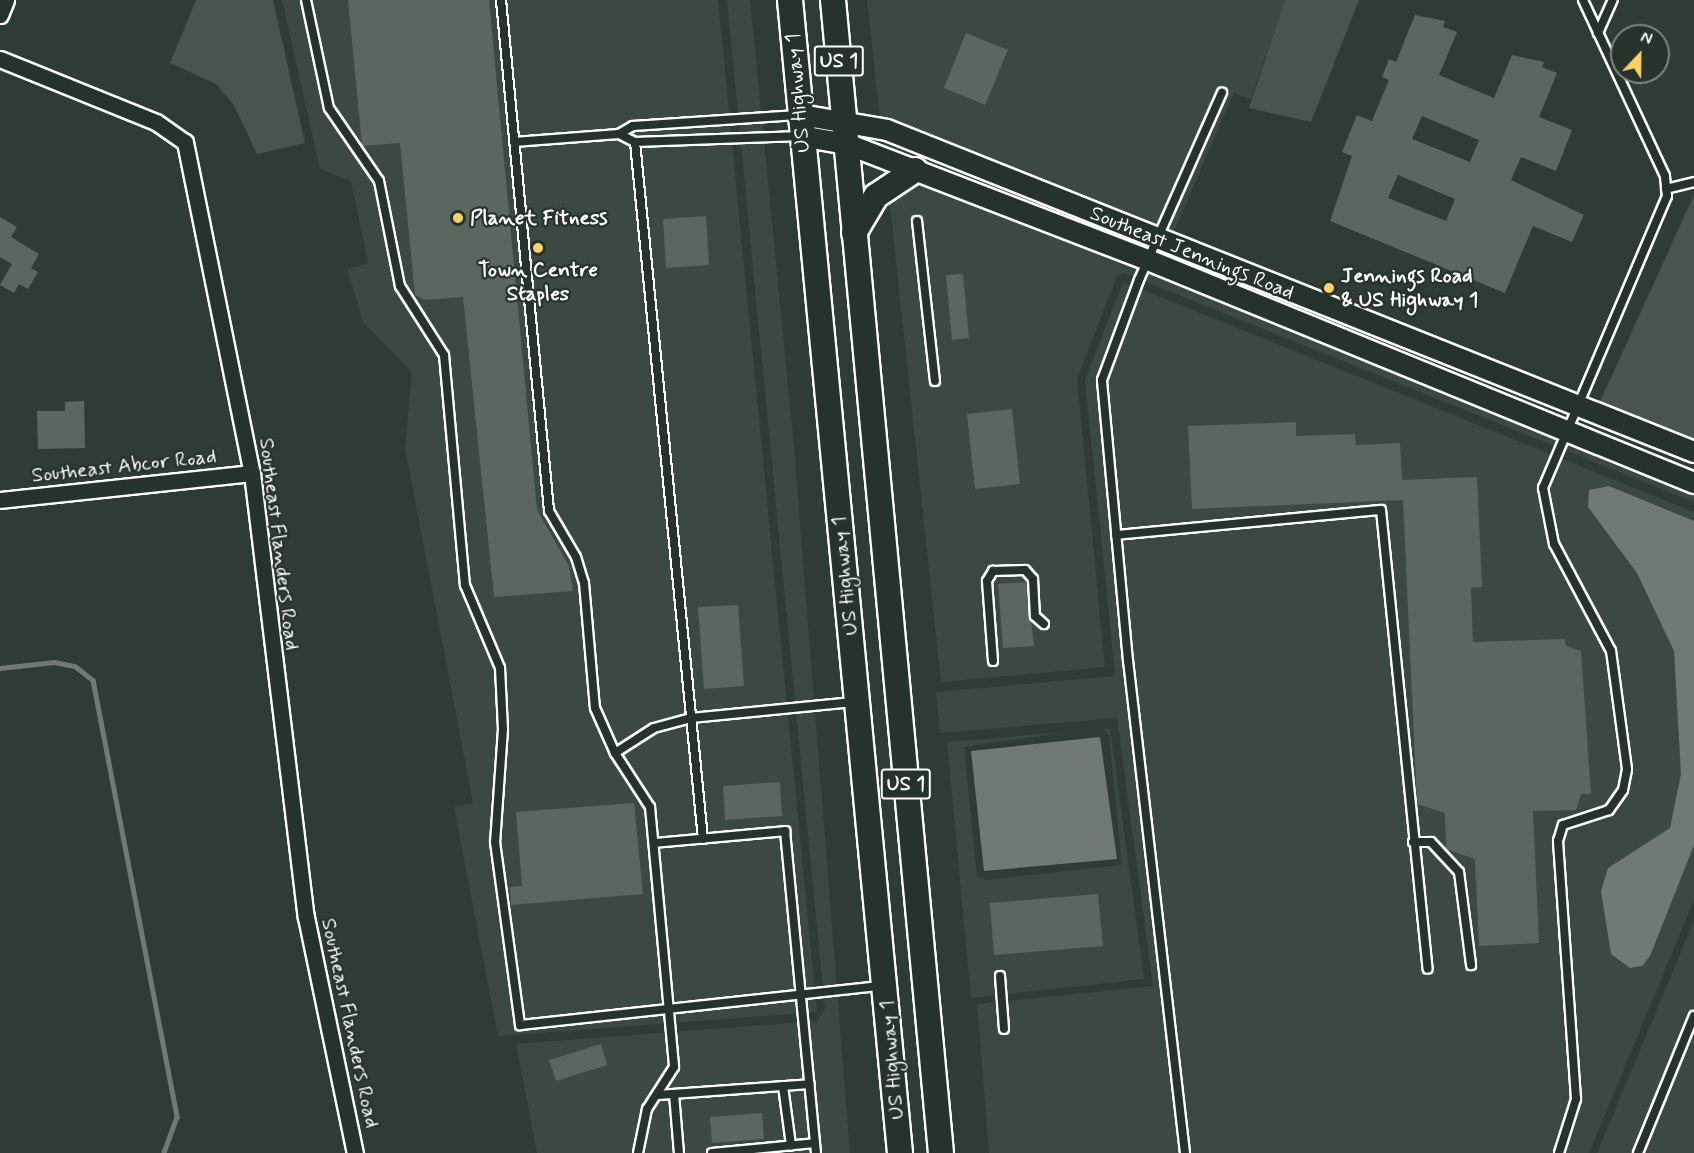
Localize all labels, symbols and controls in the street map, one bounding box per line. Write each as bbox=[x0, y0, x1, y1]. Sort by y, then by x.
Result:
north arrow bbox=[1610, 24, 1670, 84]
text: N bbox=[1637, 27, 1655, 50]
street label: US Highway 1 bbox=[780, 32, 816, 154]
road number: US 1 bbox=[814, 44, 864, 78]
street label: Southeast Jennings Road bbox=[1086, 201, 1298, 305]
place label: Planet Fitness bbox=[470, 205, 611, 231]
marker: Planet Fitness bbox=[451, 211, 465, 225]
marker: Town Centre Staples bbox=[531, 241, 545, 255]
place label: Town Centre Staples bbox=[478, 257, 598, 307]
place label: Jennings Road & US Highway 1 bbox=[1341, 263, 1478, 313]
marker: Jennings Road & US Highway 1 bbox=[1322, 281, 1336, 295]
street label: Southeast Flanders Road bbox=[253, 436, 305, 652]
street label: Southeast Abcor Road bbox=[30, 444, 218, 488]
street label: US Highway 1 bbox=[826, 515, 864, 637]
road number: US 1 bbox=[880, 767, 932, 801]
street label: Southeast Flanders Road bbox=[315, 916, 385, 1130]
street label: US Highway 1 bbox=[874, 999, 910, 1121]

